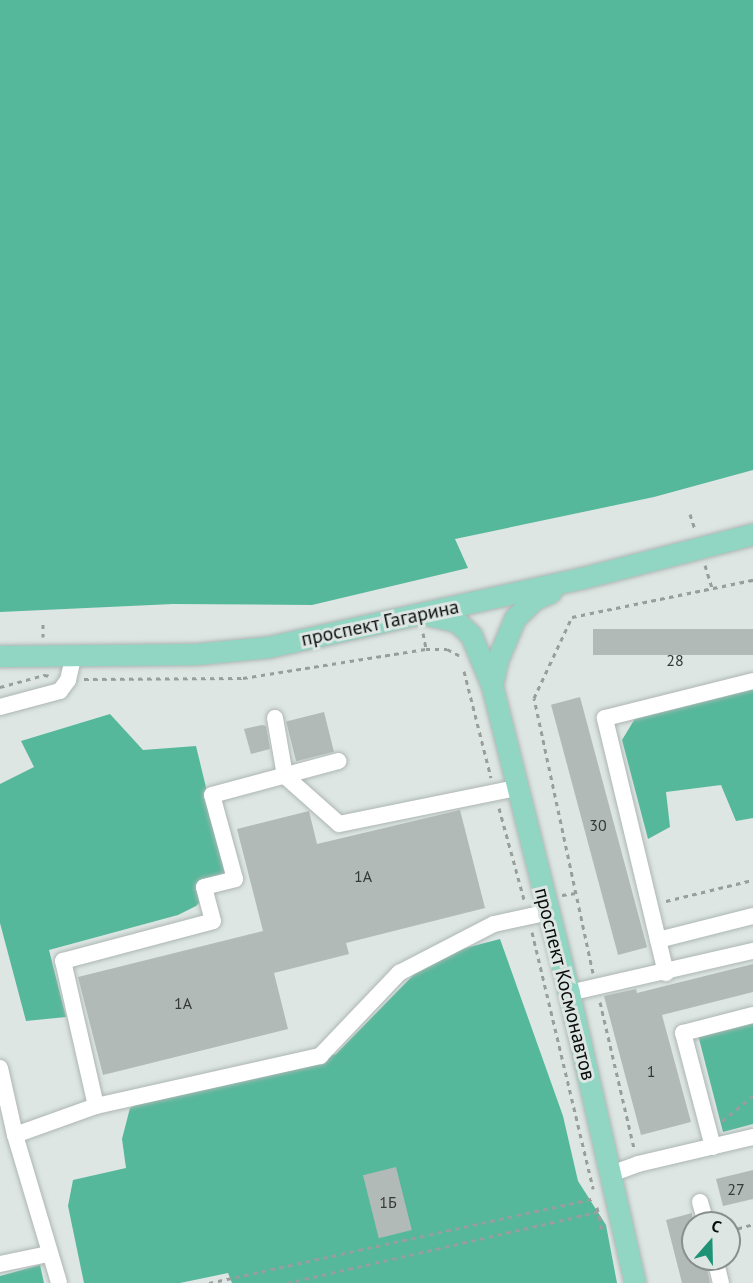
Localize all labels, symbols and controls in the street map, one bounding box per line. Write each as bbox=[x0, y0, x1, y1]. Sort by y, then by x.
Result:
street label: проспект Гагарина bbox=[299, 594, 461, 652]
house number: 28 bbox=[666, 650, 684, 670]
house number: 30 bbox=[589, 815, 607, 835]
house number: 1А bbox=[354, 866, 372, 886]
street label: проспект Космонавтов bbox=[529, 885, 601, 1083]
house number: 1А bbox=[174, 993, 192, 1013]
house number: 1 bbox=[647, 1061, 655, 1081]
house number: 27 bbox=[727, 1179, 745, 1199]
house number: 1Б bbox=[379, 1192, 397, 1212]
north arrow bbox=[681, 1211, 741, 1271]
text: С bbox=[709, 1215, 724, 1237]

